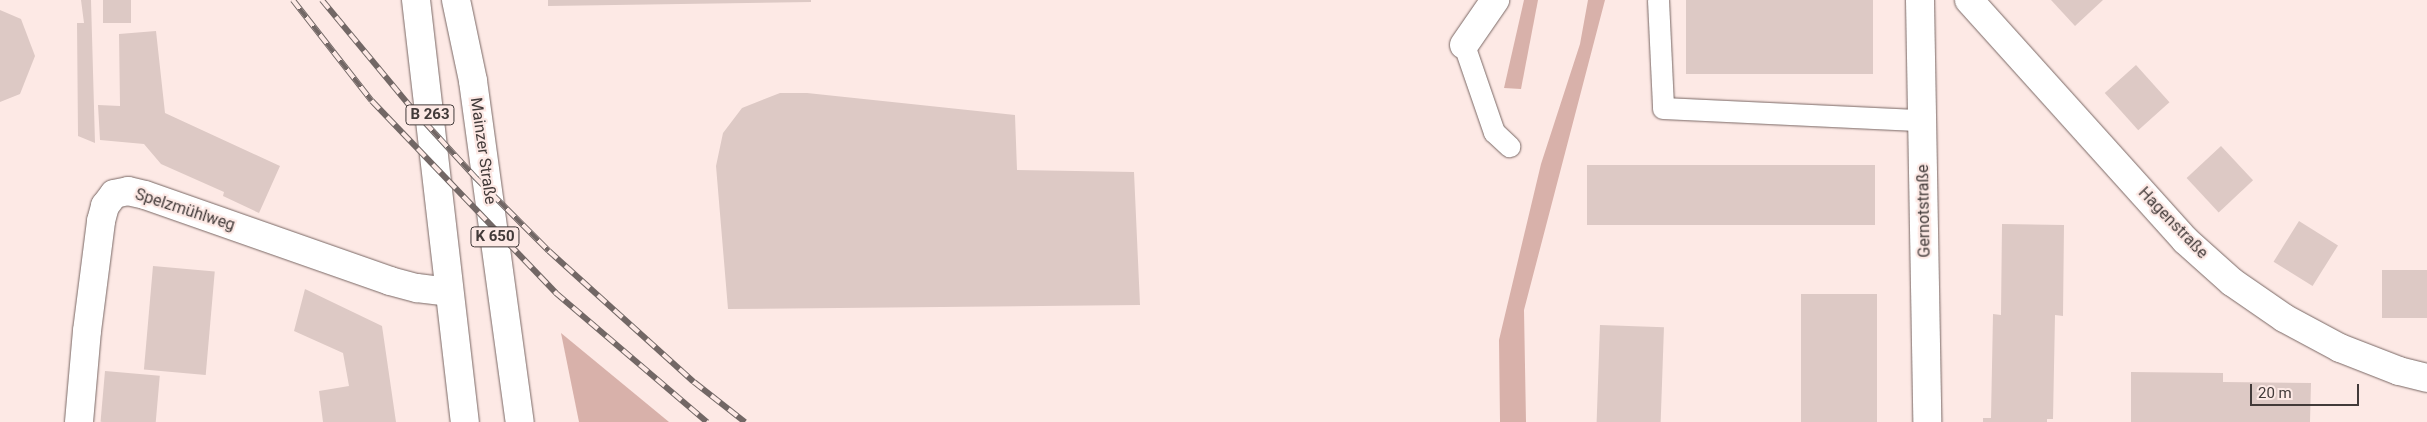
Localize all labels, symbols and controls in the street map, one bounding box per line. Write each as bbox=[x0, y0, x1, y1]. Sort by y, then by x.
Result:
street label: Mainzer Straße bbox=[466, 96, 500, 206]
road number: B 263 bbox=[405, 102, 455, 128]
street label: Gernotstraße bbox=[1914, 164, 1934, 258]
street label: Hagenstraße bbox=[2134, 183, 2212, 263]
street label: Spelzmühlweg bbox=[133, 185, 237, 235]
road number: K 650 bbox=[470, 224, 520, 250]
scale bar bbox=[2252, 374, 2361, 406]
text: 20 m bbox=[2258, 384, 2292, 402]

